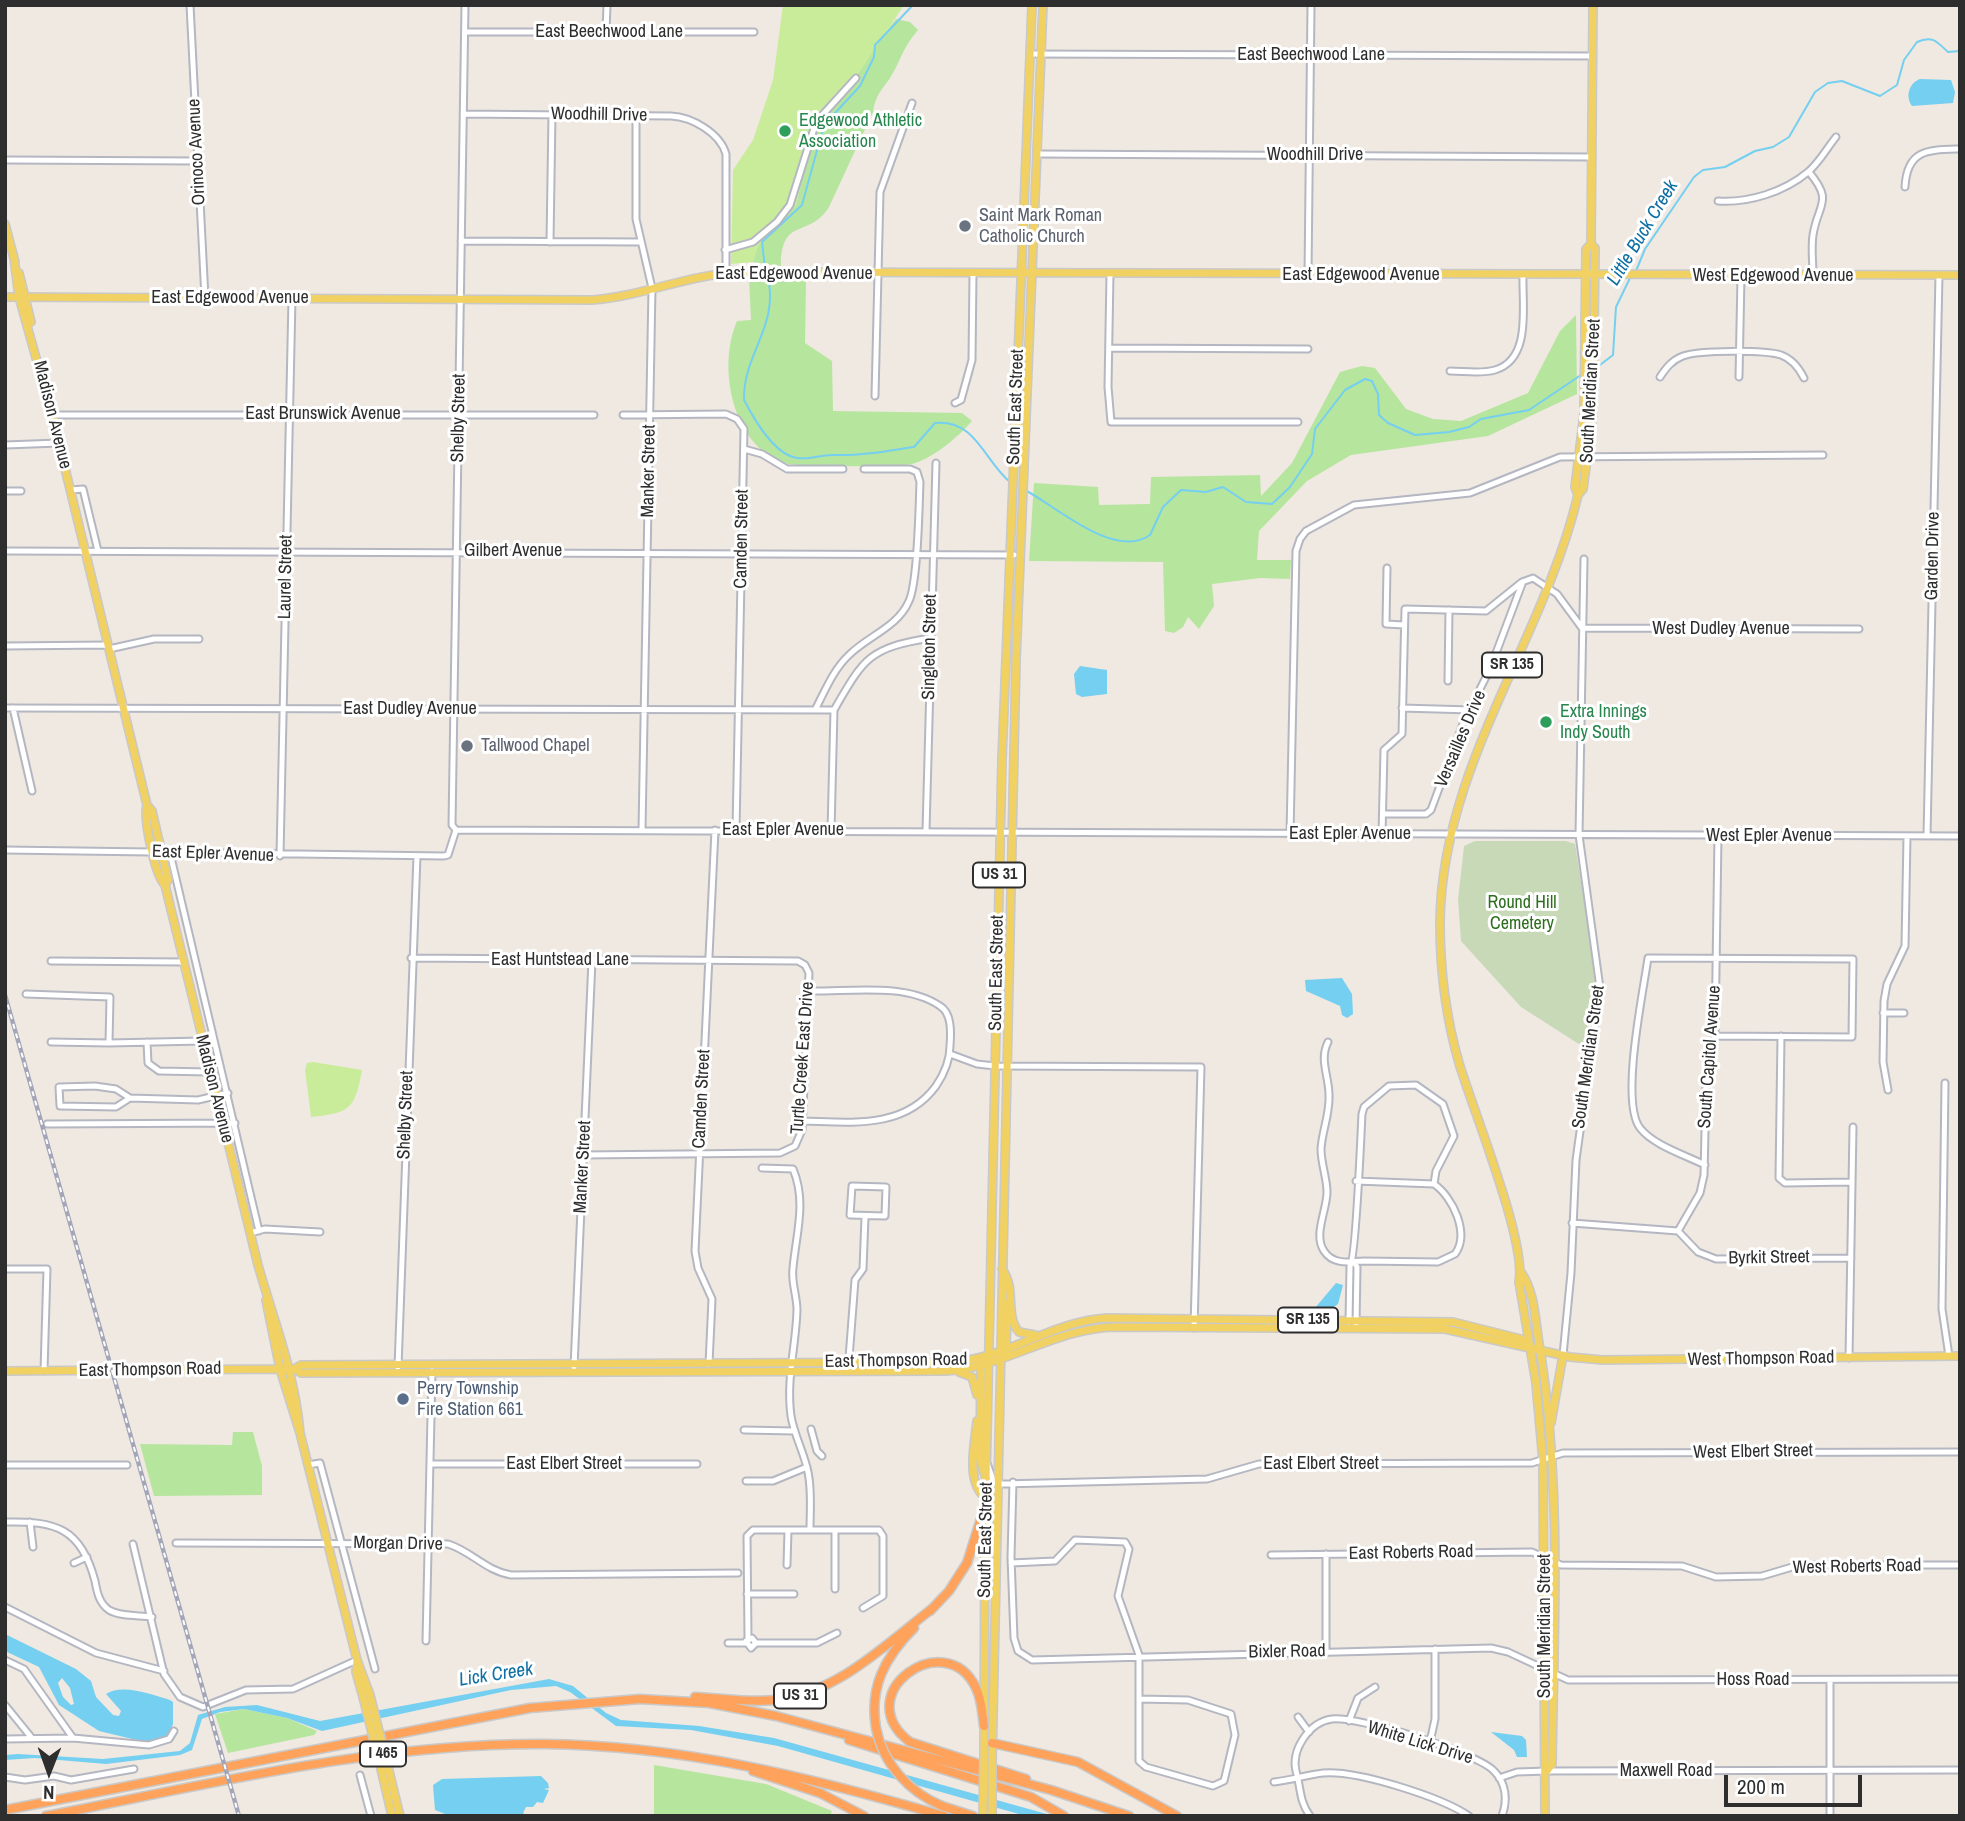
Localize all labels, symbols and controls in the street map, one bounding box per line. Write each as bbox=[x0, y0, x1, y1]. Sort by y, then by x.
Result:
street label: East Beechwood Lane bbox=[535, 21, 683, 43]
street label: East Beechwood Lane bbox=[1237, 44, 1385, 66]
street label: Orinoco Avenue bbox=[183, 98, 211, 206]
street label: Woodhill Drive bbox=[551, 103, 647, 127]
place label: Edgewood Athletic Association bbox=[799, 110, 922, 152]
marker: Edgewood Athletic Association bbox=[777, 123, 793, 139]
street label: Woodhill Drive bbox=[1267, 144, 1363, 166]
water label: Little Buck Creek bbox=[1603, 176, 1683, 290]
place label: Saint Mark Roman Catholic Church bbox=[979, 205, 1102, 248]
marker: Saint Mark Roman Catholic Church bbox=[957, 218, 973, 234]
street label: East Edgewood Avenue bbox=[715, 263, 873, 285]
street label: East Edgewood Avenue bbox=[1282, 264, 1440, 286]
street label: West Edgewood Avenue bbox=[1692, 265, 1854, 287]
street label: East Edgewood Avenue bbox=[151, 287, 309, 309]
street label: South Meridian Street bbox=[1576, 318, 1606, 464]
street label: South East Street bbox=[1003, 349, 1029, 465]
street label: Madison Avenue bbox=[28, 359, 76, 471]
street label: Shelby Street bbox=[447, 374, 471, 462]
street label: East Brunswick Avenue bbox=[245, 403, 401, 425]
street label: Manker Street bbox=[637, 424, 661, 518]
street label: Camden Street bbox=[730, 489, 754, 589]
street label: Garden Drive bbox=[1921, 512, 1945, 600]
street label: Laurel Street bbox=[274, 535, 298, 619]
street label: Gilbert Avenue bbox=[464, 540, 562, 562]
street label: Singleton Street bbox=[918, 594, 942, 700]
street label: West Dudley Avenue bbox=[1652, 618, 1790, 640]
road number: SR 135 bbox=[1482, 652, 1542, 678]
street label: Versailles Drive bbox=[1431, 687, 1491, 791]
street label: East Dudley Avenue bbox=[343, 698, 477, 720]
place label: Extra Innings Indy South bbox=[1560, 701, 1647, 744]
marker: Extra Innings Indy South bbox=[1538, 714, 1554, 730]
place label: Tallwood Chapel bbox=[481, 735, 590, 757]
marker: Tallwood Chapel bbox=[459, 738, 475, 754]
street label: East Epler Avenue bbox=[722, 819, 844, 841]
street label: East Epler Avenue bbox=[1289, 823, 1411, 845]
street label: West Epler Avenue bbox=[1706, 825, 1832, 847]
street label: East Epler Avenue bbox=[152, 841, 274, 867]
road number: US 31 bbox=[973, 862, 1025, 888]
park label: Round Hill Cemetery bbox=[1488, 892, 1556, 934]
street label: South East Street bbox=[985, 915, 1009, 1031]
street label: East Huntstead Lane bbox=[491, 949, 629, 971]
street label: Turtle Creek East Drive bbox=[787, 981, 819, 1135]
street label: South Meridian Street bbox=[1568, 984, 1610, 1130]
street label: South Capitol Avenue bbox=[1694, 985, 1726, 1129]
street label: Madison Avenue bbox=[190, 1033, 238, 1145]
street label: Camden Street bbox=[689, 1049, 715, 1149]
street label: Shelby Street bbox=[394, 1070, 418, 1160]
street label: Manker Street bbox=[570, 1120, 596, 1214]
street label: Byrkit Street bbox=[1728, 1246, 1810, 1270]
road number: SR 135 bbox=[1278, 1308, 1338, 1332]
street label: West Thompson Road bbox=[1688, 1347, 1834, 1371]
street label: East Thompson Road bbox=[824, 1349, 968, 1373]
street label: East Thompson Road bbox=[78, 1358, 222, 1382]
place label: Perry Township Fire Station 661 bbox=[417, 1378, 523, 1420]
marker: Perry Township Fire Station 661 bbox=[395, 1391, 411, 1407]
street label: West Elbert Street bbox=[1693, 1440, 1813, 1464]
street label: East Elbert Street bbox=[506, 1453, 622, 1475]
street label: East Elbert Street bbox=[1263, 1453, 1379, 1475]
street label: South East Street bbox=[974, 1482, 998, 1598]
street label: Morgan Drive bbox=[353, 1532, 443, 1556]
street label: East Roberts Road bbox=[1348, 1541, 1474, 1565]
street label: South Meridian Street bbox=[1534, 1554, 1556, 1698]
street label: West Roberts Road bbox=[1793, 1555, 1921, 1579]
street label: Bixler Road bbox=[1248, 1641, 1326, 1663]
water label: Lick Creek bbox=[457, 1658, 535, 1692]
street label: Hoss Road bbox=[1716, 1669, 1790, 1691]
road number: US 31 bbox=[774, 1684, 826, 1708]
street label: White Lick Drive bbox=[1365, 1717, 1475, 1769]
north arrow bbox=[14, 1737, 84, 1807]
road number: I 465 bbox=[360, 1742, 406, 1766]
street label: Maxwell Road bbox=[1620, 1760, 1712, 1782]
scale bar bbox=[1727, 1762, 1865, 1806]
text: 200 m bbox=[1737, 1772, 1785, 1801]
text: N bbox=[43, 1780, 54, 1806]

